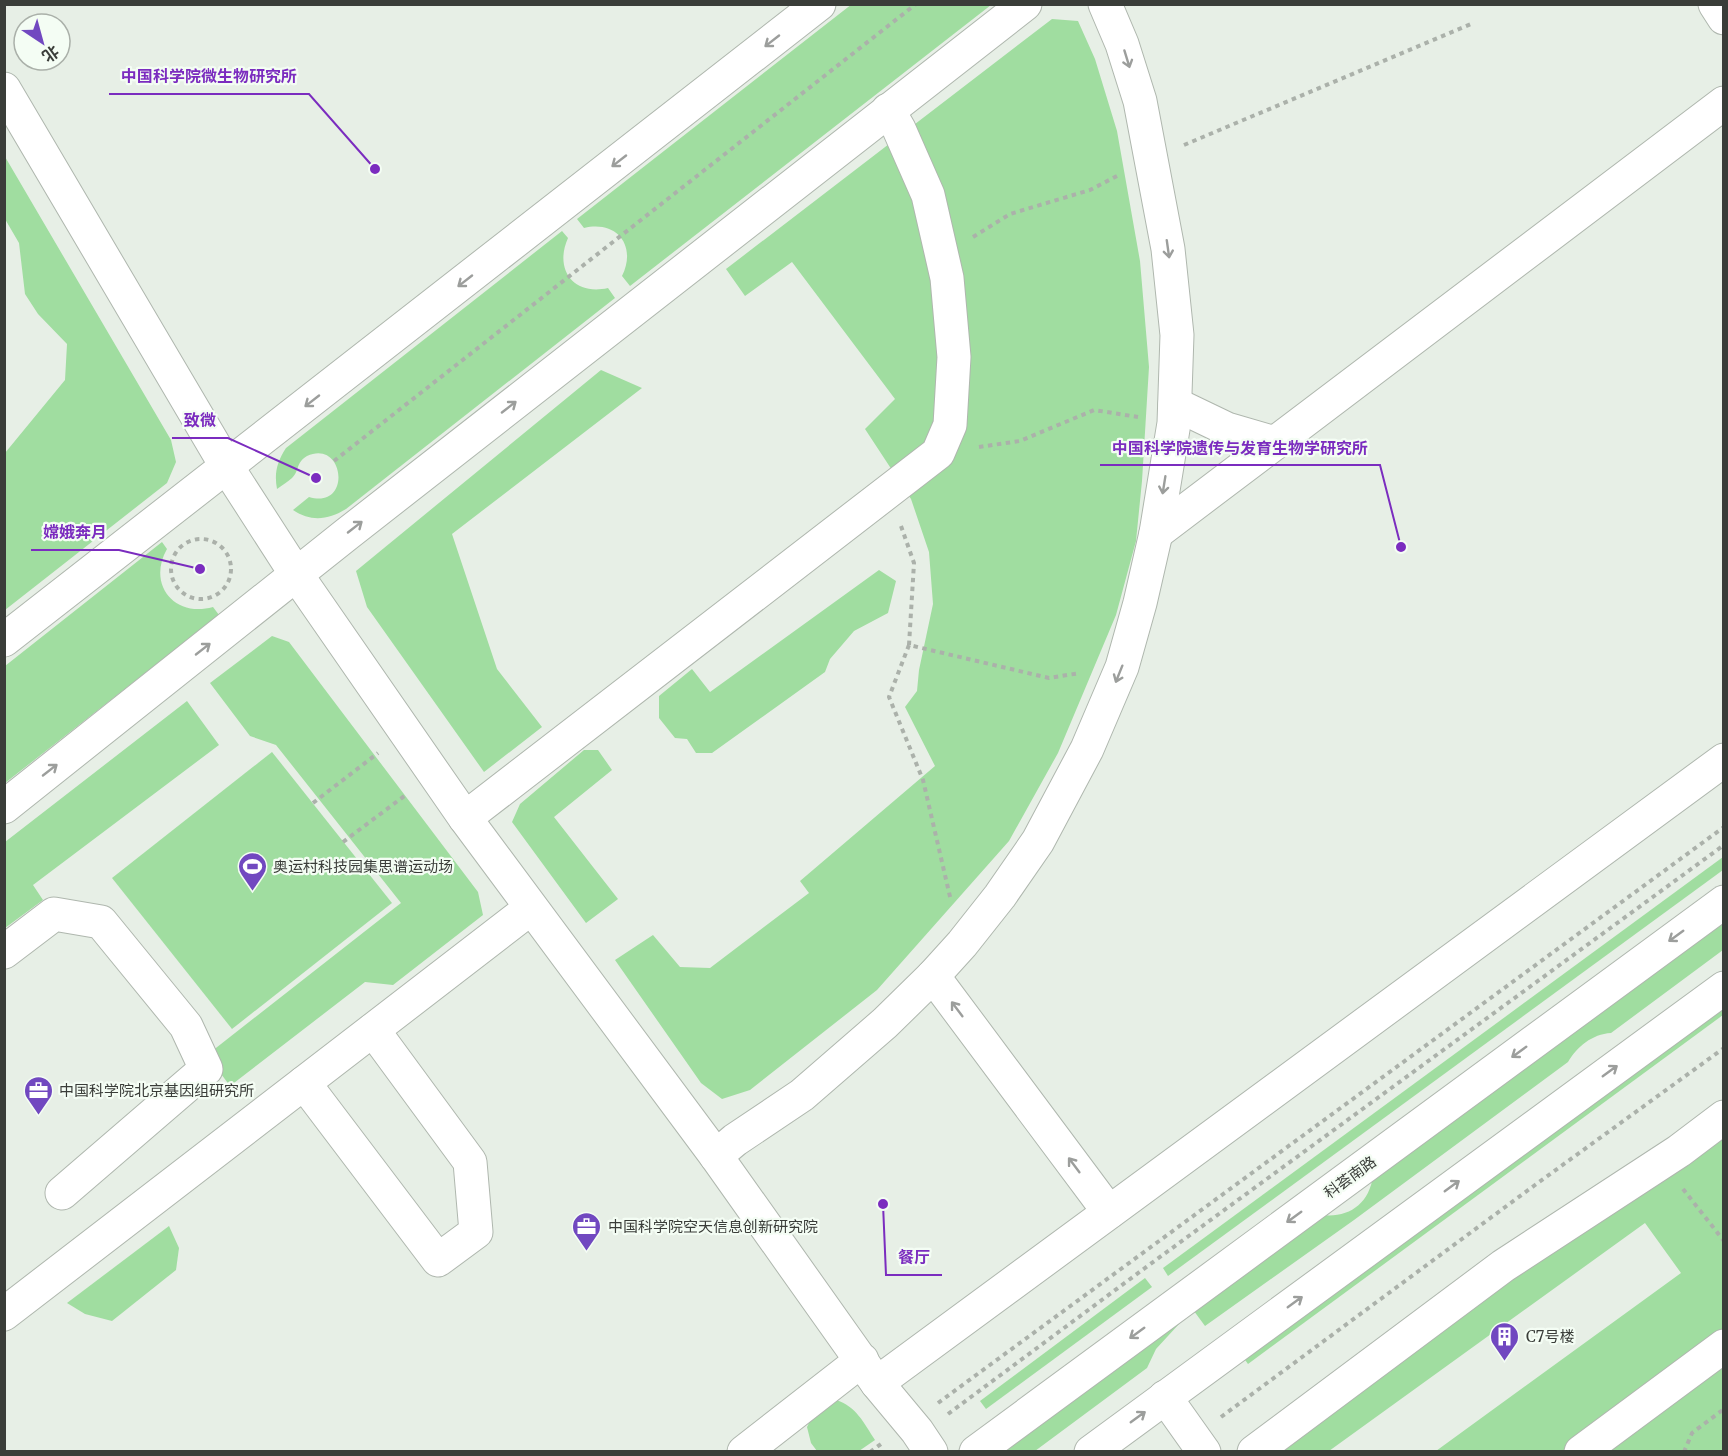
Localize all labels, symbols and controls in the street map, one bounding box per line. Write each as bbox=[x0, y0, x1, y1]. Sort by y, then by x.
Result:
north arrow bbox=[12, 12, 72, 72]
one-way arrow bbox=[765, 34, 781, 47]
text: 北 bbox=[38, 41, 63, 67]
one-way arrow bbox=[1122, 49, 1133, 68]
callout: 中国科学院微生物研究所 bbox=[109, 60, 309, 94]
text: 中国科学院微生物研究所 bbox=[121, 66, 297, 86]
one-way arrow bbox=[611, 154, 627, 167]
one-way arrow bbox=[1163, 239, 1174, 259]
one-way arrow bbox=[458, 274, 474, 287]
one-way arrow bbox=[304, 395, 320, 407]
one-way arrow bbox=[501, 401, 517, 414]
callout: 致微 bbox=[172, 404, 228, 438]
text: 致微 bbox=[184, 410, 216, 430]
callout: 中国科学院遗传与发育生物学研究所 bbox=[1100, 431, 1380, 465]
text: 中国科学院遗传与发育生物学研究所 bbox=[1112, 438, 1368, 458]
one-way arrow bbox=[1158, 474, 1169, 494]
callout: 嫦娥奔月 bbox=[31, 516, 119, 550]
one-way arrow bbox=[347, 521, 363, 534]
text: 嫦娥奔月 bbox=[43, 522, 107, 542]
one-way arrow bbox=[195, 643, 211, 656]
one-way arrow bbox=[1113, 664, 1124, 683]
one-way arrow bbox=[42, 764, 58, 777]
sports icon: 奥运村科技园集思谱运动场 bbox=[236, 850, 268, 892]
place label: 奥运村科技园集思谱运动场 bbox=[273, 857, 453, 876]
one-way arrow bbox=[1669, 930, 1685, 943]
one-way arrow bbox=[951, 1001, 964, 1017]
one-way arrow bbox=[1512, 1046, 1528, 1058]
one-way arrow bbox=[1601, 1065, 1617, 1077]
office icon: 中国科学院北京基因组研究所 bbox=[22, 1074, 54, 1116]
place label: 中国科学院北京基因组研究所 bbox=[59, 1081, 254, 1100]
street label: 科荟南路 bbox=[1320, 1152, 1380, 1202]
one-way arrow bbox=[1068, 1158, 1080, 1174]
one-way arrow bbox=[1444, 1180, 1460, 1193]
office icon: 中国科学院空天信息创新研究院 bbox=[571, 1210, 603, 1252]
one-way arrow bbox=[1287, 1211, 1303, 1223]
place label: 中国科学院空天信息创新研究院 bbox=[608, 1217, 818, 1236]
callout: 餐厅 bbox=[886, 1241, 942, 1275]
text: 餐厅 bbox=[898, 1247, 930, 1267]
one-way arrow bbox=[1287, 1296, 1303, 1308]
building icon: C7号楼 bbox=[1489, 1320, 1521, 1362]
one-way arrow bbox=[1130, 1327, 1146, 1339]
place label: C7号楼 bbox=[1526, 1327, 1574, 1346]
one-way arrow bbox=[1129, 1411, 1145, 1423]

